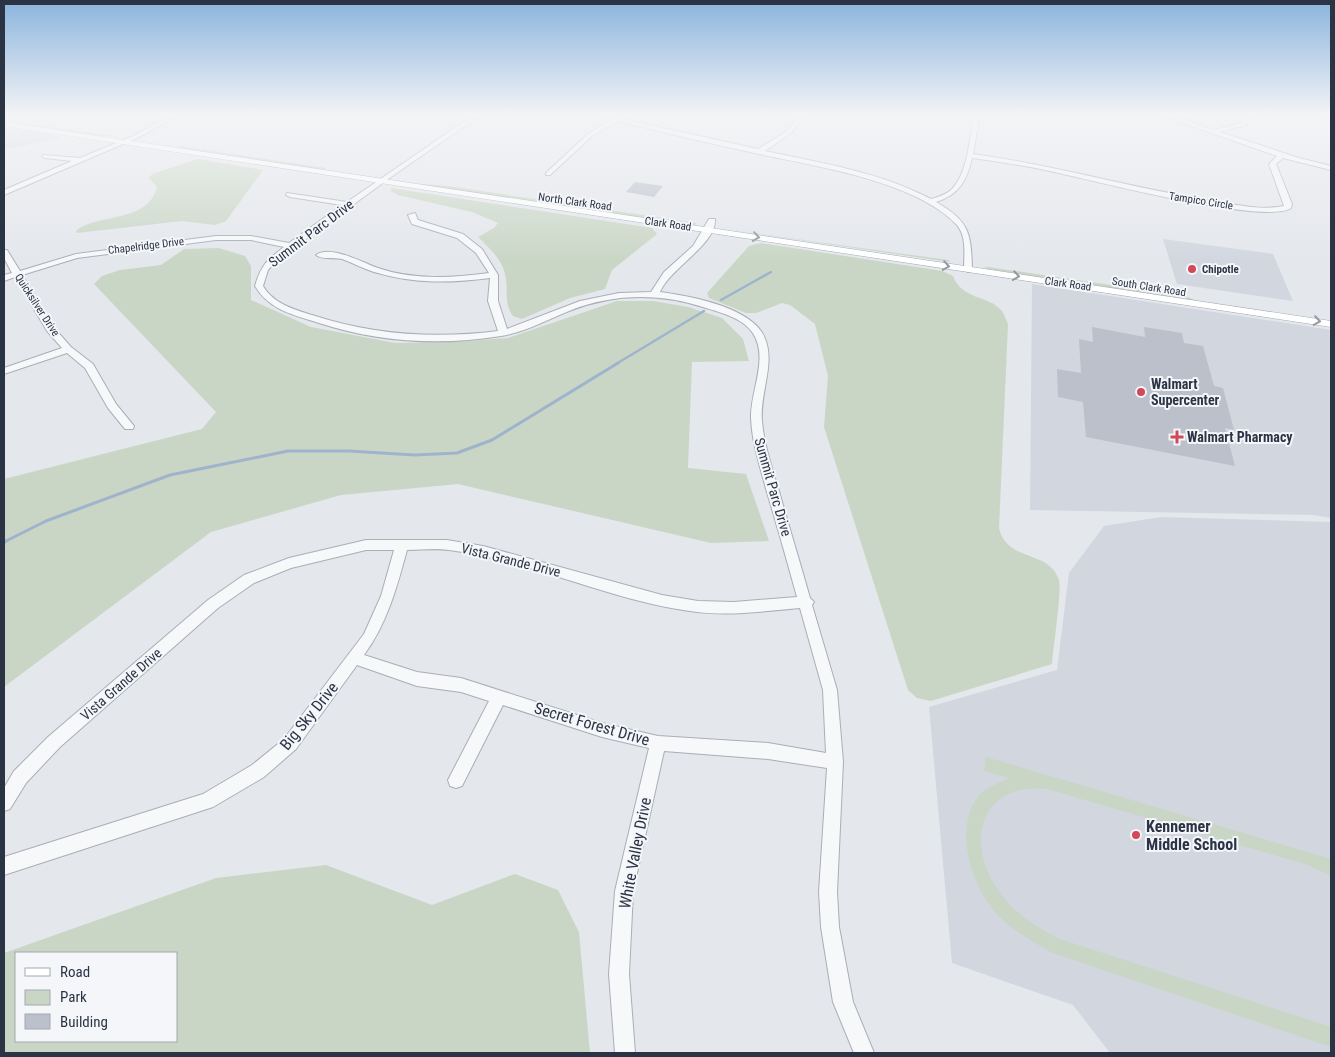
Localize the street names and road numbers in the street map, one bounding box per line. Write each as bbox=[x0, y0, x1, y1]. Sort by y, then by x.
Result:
street label: North Clark Road bbox=[537, 190, 613, 214]
street label: Tampico Circle bbox=[1168, 190, 1234, 212]
street label: Summit Parc Drive bbox=[266, 196, 357, 270]
street label: Clark Road bbox=[644, 214, 692, 234]
street label: Chapelridge Drive bbox=[107, 235, 185, 257]
street label: Quicksilver Drive bbox=[12, 271, 62, 339]
street label: Clark Road bbox=[1044, 274, 1092, 294]
street label: South Clark Road bbox=[1111, 275, 1187, 299]
street label: Summit Parc Drive bbox=[751, 436, 795, 539]
street label: Vista Grande Drive bbox=[460, 540, 563, 580]
street label: Vista Grande Drive bbox=[77, 644, 165, 723]
street label: Big Sky Drive bbox=[276, 678, 342, 754]
street label: Secret Forest Drive bbox=[532, 698, 652, 750]
street label: White Valley Drive bbox=[615, 796, 655, 910]

